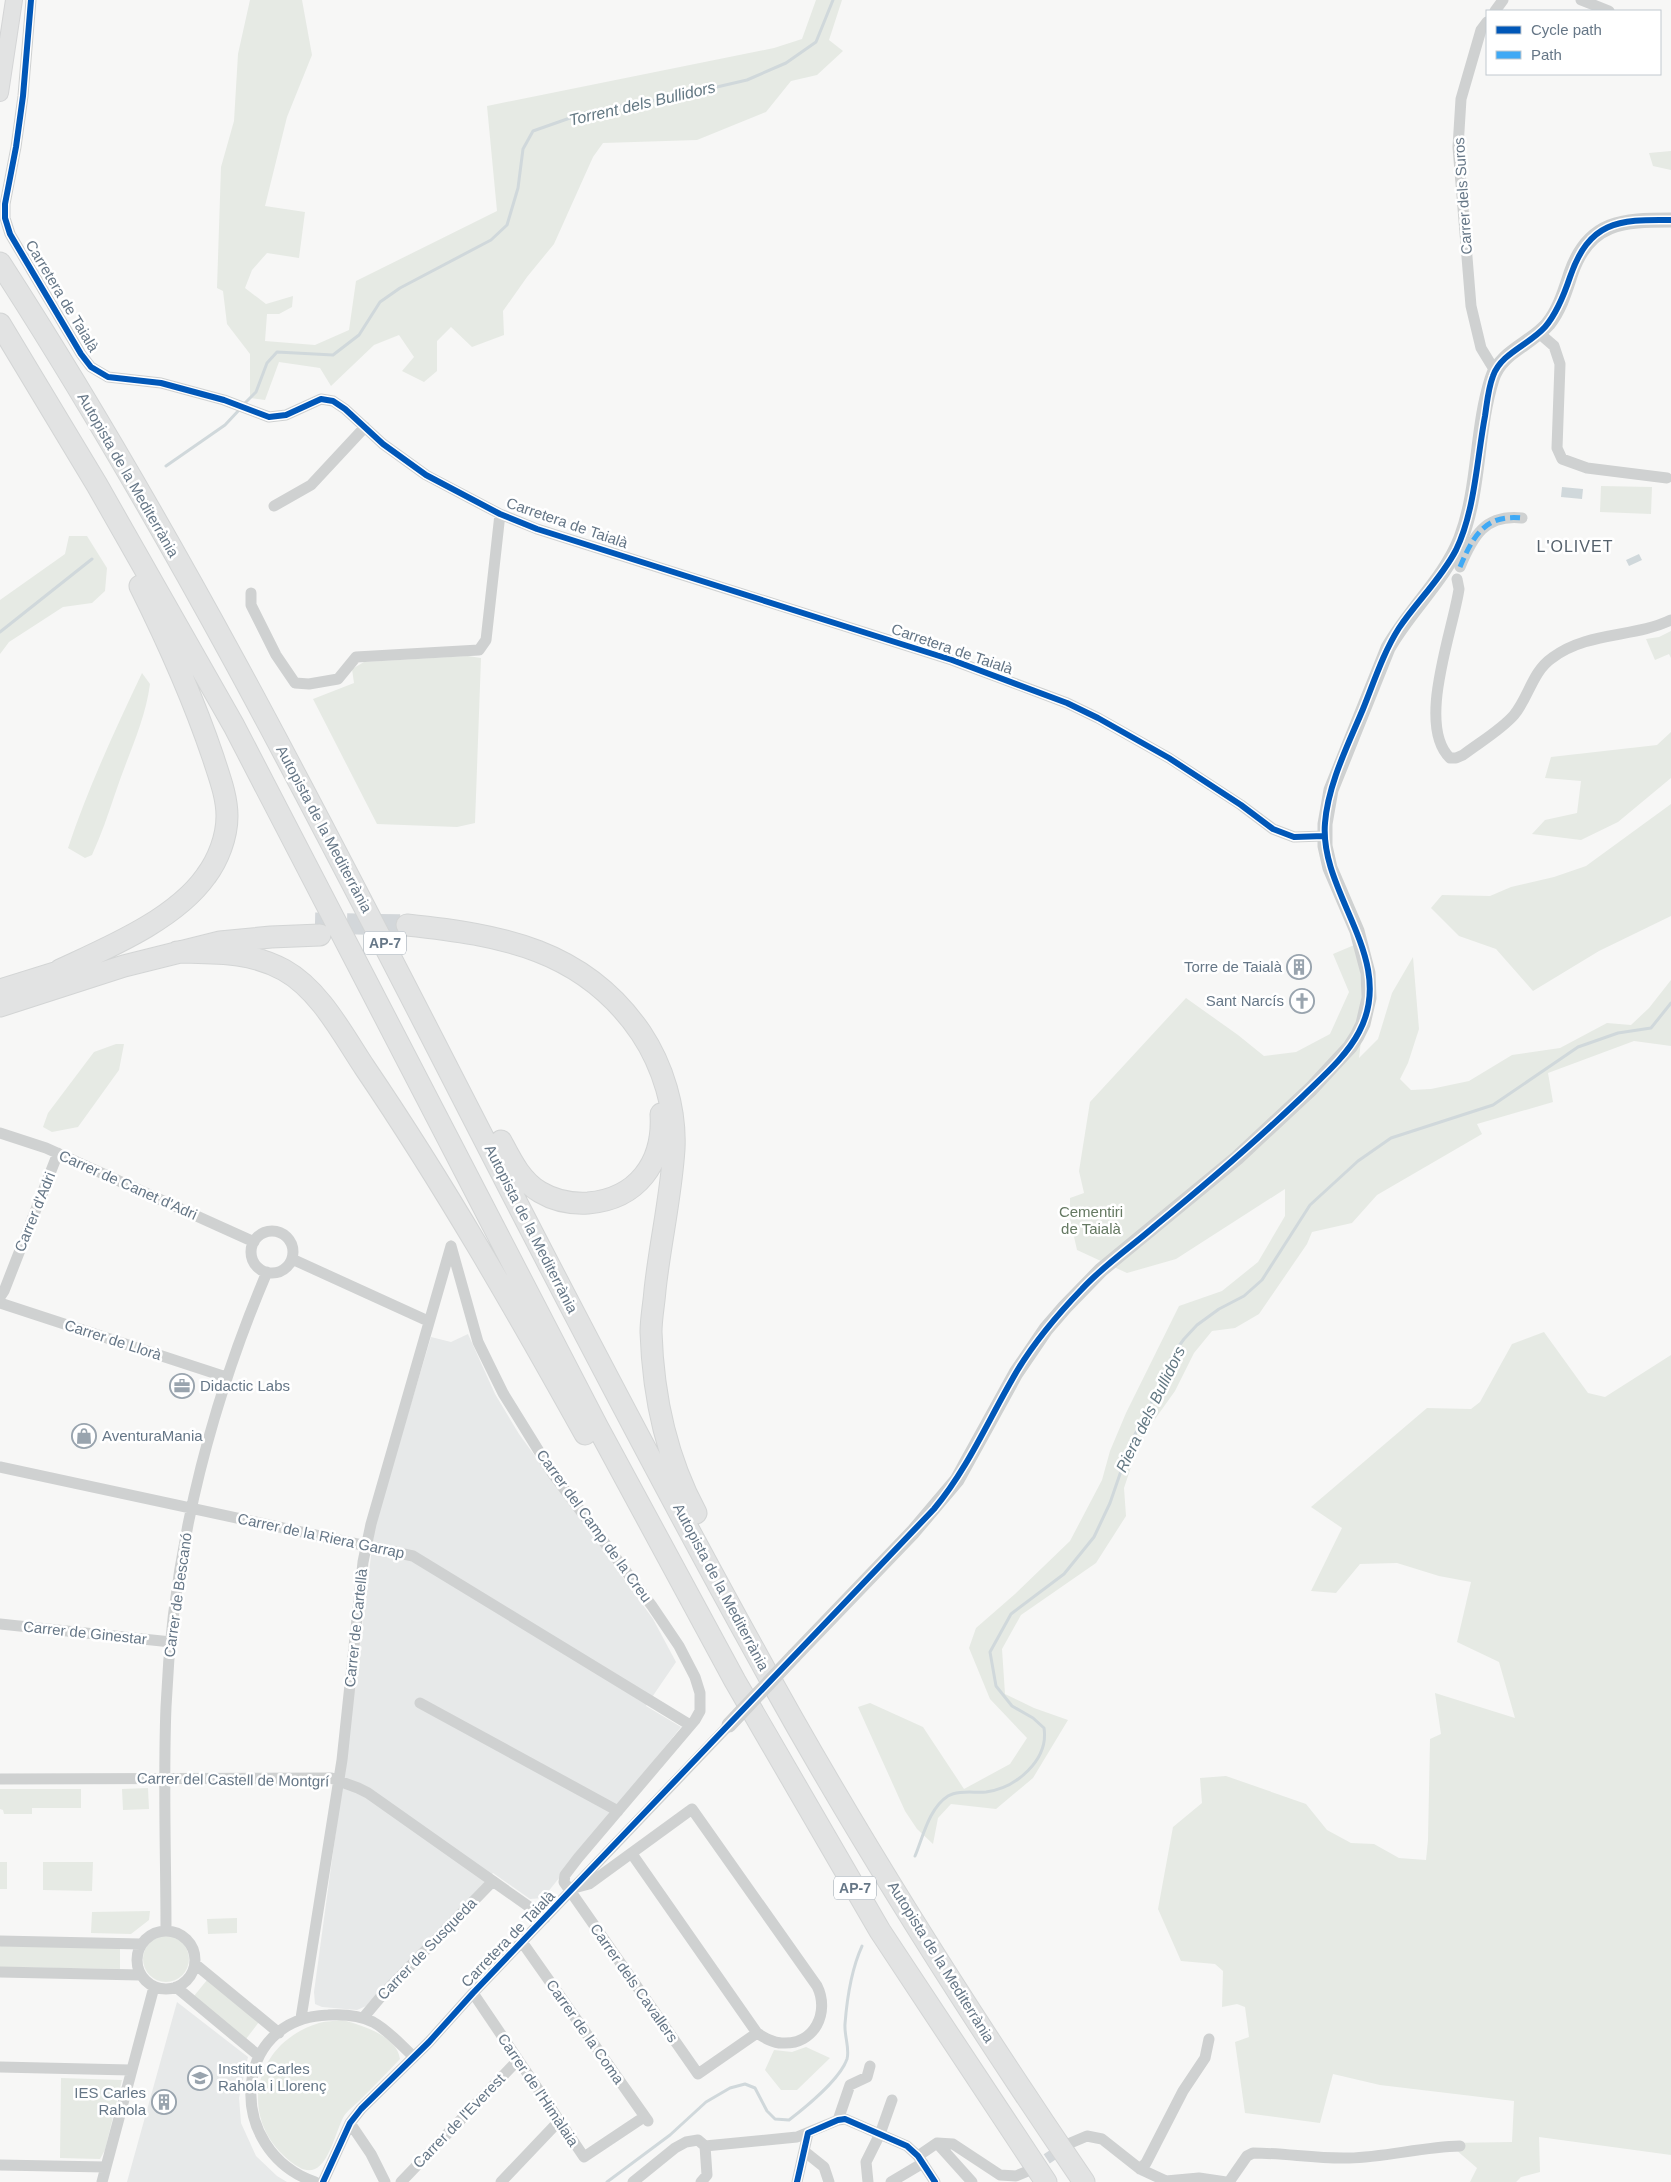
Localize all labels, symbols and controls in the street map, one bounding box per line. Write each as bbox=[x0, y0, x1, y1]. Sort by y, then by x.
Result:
legend bbox=[1486, 10, 1661, 75]
text: Cycle path bbox=[1531, 21, 1602, 38]
text: Path bbox=[1531, 46, 1562, 63]
water label: Torrent dels Bullidors bbox=[567, 78, 717, 129]
street label: Carrer dels Suros bbox=[1450, 137, 1475, 255]
street label: Carretera de Taialà bbox=[22, 237, 103, 355]
street label: Autopista de la Mediterrània bbox=[74, 390, 183, 560]
street label: Carretera de Taialà bbox=[504, 494, 631, 551]
district label: L'OLIVET bbox=[1537, 538, 1613, 555]
street label: Carretera de Taialà bbox=[889, 620, 1016, 677]
street label: Autopista de la Mediterrània bbox=[273, 742, 376, 916]
road number: AP-7 bbox=[364, 931, 406, 954]
building icon: Torre de Taialà bbox=[1286, 954, 1312, 980]
place label: Torre de Taialà bbox=[1184, 958, 1283, 975]
church icon: Sant Narcís bbox=[1289, 988, 1315, 1014]
place label: Sant Narcís bbox=[1206, 992, 1284, 1009]
street label: Autopista de la Mediterrània bbox=[481, 1142, 582, 1316]
street label: Carrer de Canet d'Adri bbox=[56, 1146, 200, 1223]
street label: Carrer d'Adri bbox=[11, 1169, 58, 1254]
park label: Cementiri de Taialà bbox=[1059, 1203, 1123, 1237]
street label: Carrer de Llorà bbox=[63, 1316, 164, 1363]
water label: Riera dels Bullidors bbox=[1113, 1344, 1188, 1475]
office icon: Didactic Labs bbox=[169, 1373, 195, 1399]
place label: Didactic Labs bbox=[200, 1377, 290, 1394]
shop icon: AventuraMania bbox=[71, 1423, 97, 1449]
place label: AventuraMania bbox=[102, 1427, 203, 1444]
street label: Carrer del Camp de la Creu bbox=[533, 1446, 655, 1605]
street label: Autopista de la Mediterrània bbox=[670, 1500, 773, 1674]
street label: Carrer de la Riera Garrap bbox=[236, 1510, 406, 1562]
street label: Carrer de Bescanó bbox=[160, 1531, 195, 1658]
street label: Carrer de Cartellà bbox=[341, 1567, 370, 1688]
street label: Carrer de Ginestar bbox=[22, 1618, 148, 1647]
street label: Carrer del Castell de Montgrí bbox=[137, 1769, 330, 1790]
road number: AP-7 bbox=[834, 1876, 876, 1900]
street label: Autopista de la Mediterrània bbox=[885, 1878, 998, 2046]
street label: Carretera de Taialà bbox=[457, 1886, 558, 1990]
street label: Carrer de Susqueda bbox=[374, 1894, 480, 2003]
street label: Carrer dels Cavallers bbox=[587, 1920, 682, 2045]
street label: Carrer de la Coma bbox=[543, 1976, 628, 2088]
street label: Carrer de l'Himàlaia bbox=[494, 2030, 583, 2150]
place label: Institut Carles Rahola i Llorenç bbox=[218, 2060, 327, 2094]
school or university icon: Institut Carles Rahola i Llorenç bbox=[187, 2065, 213, 2091]
street label: Carrer de l'Everest bbox=[409, 2069, 509, 2171]
place label: IES Carles Rahola bbox=[74, 2084, 147, 2118]
building icon: IES Carles Rahola bbox=[151, 2089, 177, 2115]

